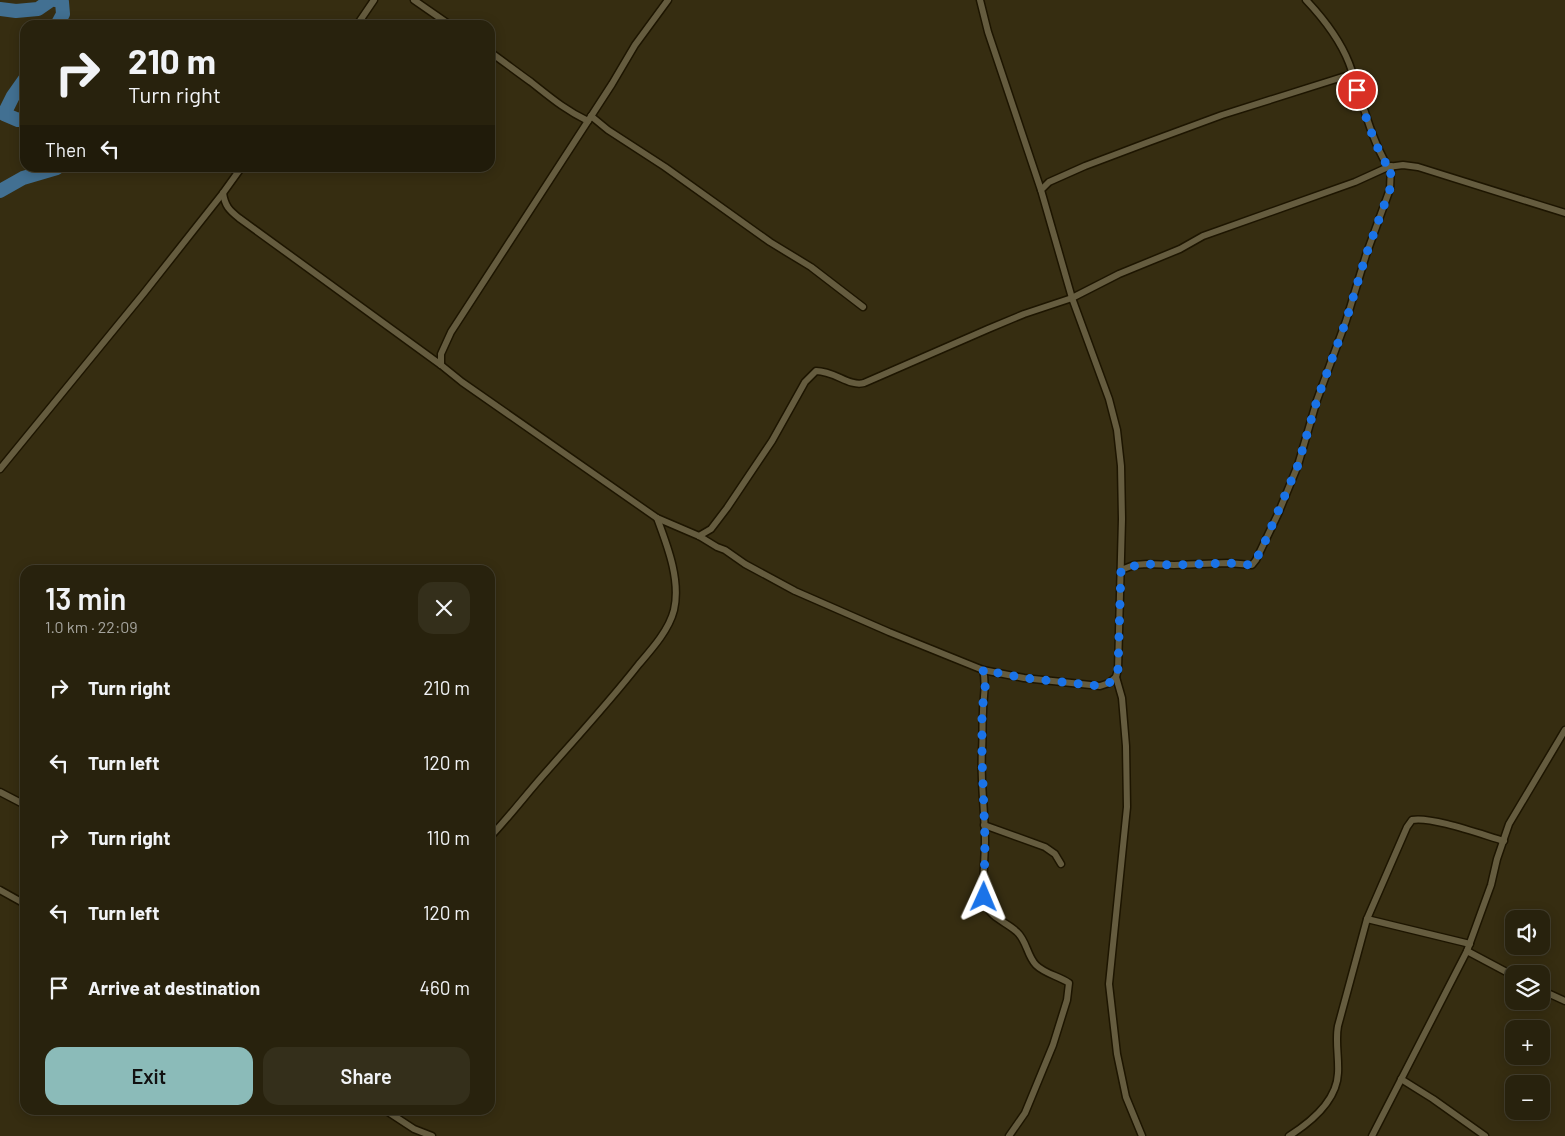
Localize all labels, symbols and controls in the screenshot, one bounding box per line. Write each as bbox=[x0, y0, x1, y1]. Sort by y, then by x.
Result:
text: 210 m bbox=[128, 39, 216, 81]
icon: right bbox=[45, 40, 110, 105]
pin bbox=[1336, 69, 1378, 111]
icon: arrive bbox=[1343, 76, 1371, 104]
text: Turn right bbox=[128, 81, 221, 107]
icon: left bbox=[96, 135, 124, 163]
text: Then bbox=[45, 138, 86, 161]
text: 13 min bbox=[45, 580, 126, 616]
button: close bbox=[418, 582, 470, 634]
text: 1.0 km · 22:09 bbox=[45, 617, 138, 636]
icon: right bbox=[45, 674, 73, 702]
text: Turn right bbox=[88, 676, 170, 699]
text: 210 m bbox=[423, 676, 470, 699]
icon: left bbox=[45, 749, 73, 777]
text: Turn left bbox=[88, 751, 159, 774]
text: 120 m bbox=[423, 751, 470, 774]
icon: right bbox=[45, 824, 73, 852]
text: Turn right bbox=[88, 826, 170, 849]
text: 110 m bbox=[426, 826, 470, 849]
position arrow bbox=[957, 870, 1009, 922]
icon: left bbox=[45, 899, 73, 927]
text: Turn left bbox=[88, 901, 159, 924]
text: 120 m bbox=[423, 901, 470, 924]
map controls bbox=[1505, 910, 1550, 1120]
button: sound bbox=[1505, 910, 1550, 955]
button: layers bbox=[1505, 965, 1550, 1010]
icon: arrive bbox=[45, 974, 73, 1002]
text: Arrive at destination bbox=[88, 976, 260, 999]
text: 460 m bbox=[419, 976, 470, 999]
button: + bbox=[1505, 1020, 1550, 1065]
button: Exit bbox=[45, 1047, 253, 1105]
button: Share bbox=[263, 1047, 470, 1105]
button: − bbox=[1505, 1075, 1550, 1120]

